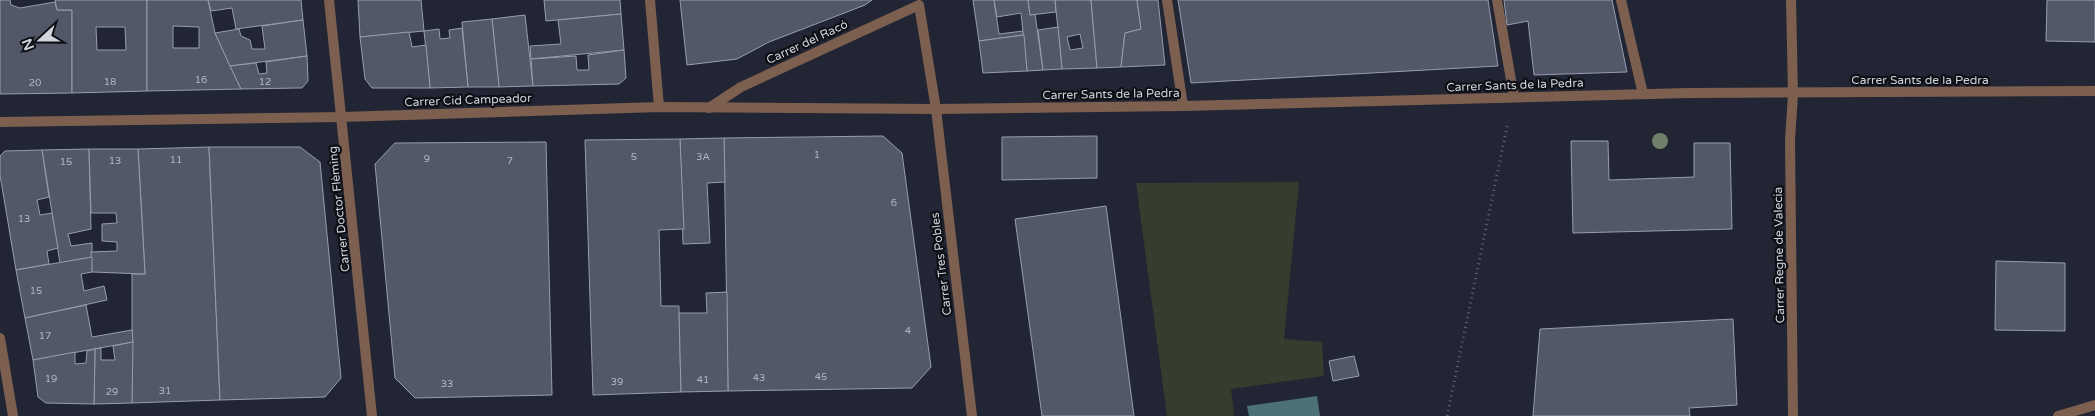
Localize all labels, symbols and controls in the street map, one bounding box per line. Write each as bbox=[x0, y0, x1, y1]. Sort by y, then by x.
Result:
north arrow bbox=[15, 15, 65, 65]
street label: Carrer del Racó bbox=[764, 17, 850, 67]
text: N bbox=[18, 36, 38, 53]
street label: Carrer Sants de la Pedra bbox=[1851, 73, 1989, 87]
house number: 16 bbox=[195, 74, 207, 86]
house number: 18 bbox=[104, 76, 116, 88]
house number: 12 bbox=[259, 76, 271, 88]
street label: Carrer Sants de la Pedra bbox=[1446, 76, 1584, 94]
house number: 20 bbox=[29, 77, 41, 89]
street label: Carrer Sants de la Pedra bbox=[1042, 86, 1180, 102]
street label: Carrer Cid Campeador bbox=[404, 91, 532, 109]
street label: Carrer Doctor Flèming bbox=[325, 145, 353, 273]
house number: 1 bbox=[814, 149, 820, 161]
house number: 5 bbox=[631, 151, 637, 163]
house number: 3A bbox=[696, 151, 710, 163]
house number: 9 bbox=[424, 153, 430, 165]
house number: 11 bbox=[170, 154, 182, 166]
house number: 13 bbox=[109, 155, 121, 167]
house number: 7 bbox=[507, 155, 513, 167]
house number: 15 bbox=[60, 156, 72, 168]
street label: Carrer Regne de Valecia bbox=[1771, 187, 1787, 323]
house number: 6 bbox=[891, 197, 897, 209]
street label: Carrer Tres Pobles bbox=[928, 212, 954, 316]
house number: 13 bbox=[18, 213, 30, 225]
house number: 15 bbox=[30, 285, 42, 297]
house number: 4 bbox=[905, 325, 911, 337]
house number: 17 bbox=[39, 330, 51, 342]
house number: 45 bbox=[815, 371, 827, 383]
house number: 43 bbox=[753, 372, 765, 384]
house number: 19 bbox=[45, 373, 57, 385]
house number: 41 bbox=[697, 374, 709, 386]
house number: 39 bbox=[611, 376, 623, 388]
house number: 33 bbox=[441, 378, 453, 390]
house number: 31 bbox=[159, 385, 171, 397]
house number: 29 bbox=[106, 386, 118, 398]

